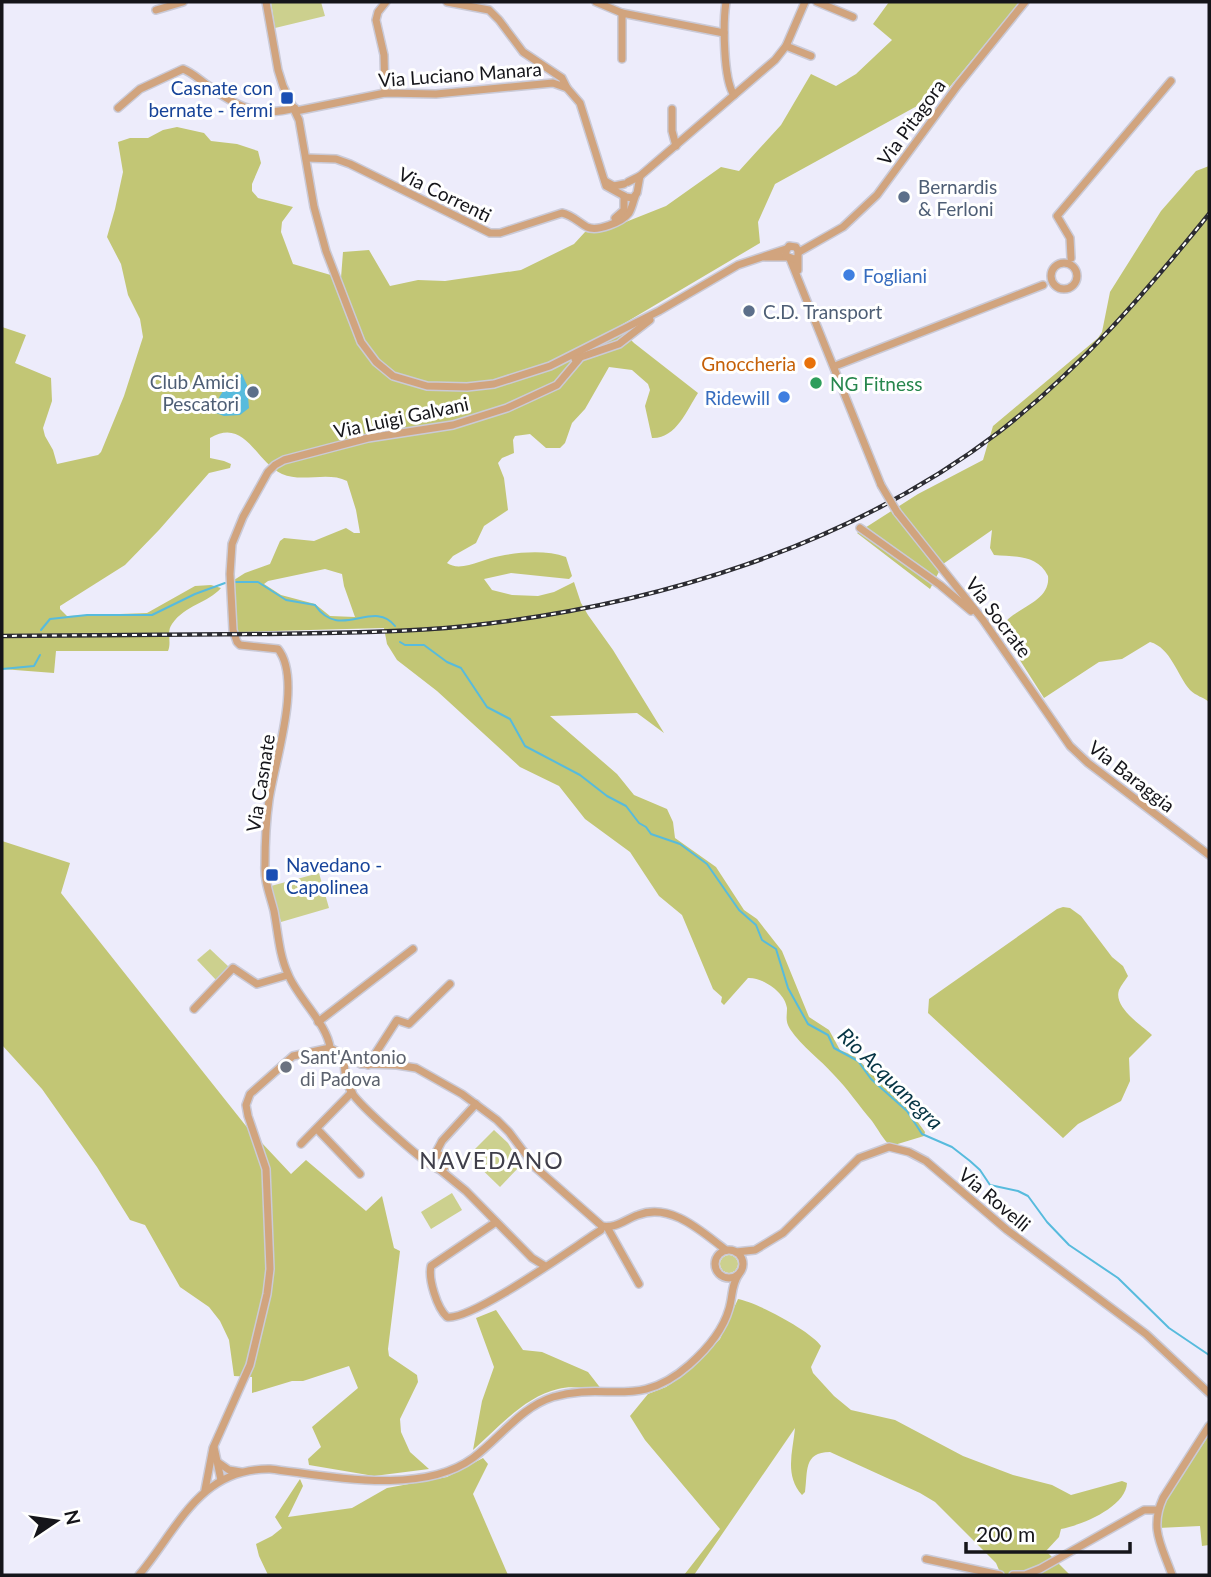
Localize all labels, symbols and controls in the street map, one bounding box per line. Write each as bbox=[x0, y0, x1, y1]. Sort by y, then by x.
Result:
street label: Via Luciano Manara bbox=[377, 57, 543, 91]
street label: Via Pitagora bbox=[872, 75, 950, 169]
place label: Casnate con bernate - fermi bbox=[148, 76, 273, 121]
marker: Casnate con bernate - fermi bbox=[279, 90, 295, 106]
street label: Via Correnti bbox=[395, 162, 495, 226]
place label: Bernardis & Ferloni bbox=[918, 175, 997, 220]
marker: Bernardis & Ferloni bbox=[896, 189, 912, 205]
place label: Fogliani bbox=[863, 264, 927, 287]
marker: Fogliani bbox=[841, 267, 857, 283]
place label: C.D. Transport bbox=[763, 300, 882, 323]
marker: C.D. Transport bbox=[741, 303, 757, 319]
place label: Gnoccheria bbox=[701, 352, 796, 375]
marker: Gnoccheria bbox=[802, 355, 818, 371]
place label: Club Amici Pescatori bbox=[150, 370, 239, 415]
place label: NG Fitness bbox=[830, 372, 922, 395]
marker: NG Fitness bbox=[808, 375, 824, 391]
marker: Club Amici Pescatori bbox=[245, 384, 261, 400]
place label: Ridewill bbox=[705, 386, 770, 409]
marker: Ridewill bbox=[776, 389, 792, 405]
street label: Via Luigi Galvani bbox=[331, 391, 471, 443]
street label: Via Socrate bbox=[961, 572, 1037, 662]
street label: Via Casnate bbox=[241, 732, 279, 834]
street label: Via Baraggia bbox=[1084, 735, 1180, 817]
place label: Navedano - Capolinea bbox=[286, 853, 382, 898]
marker: Navedano - Capolinea bbox=[264, 867, 280, 883]
water label: Rio Acquanegra bbox=[833, 1022, 949, 1134]
place label: Sant'Antonio di Padova bbox=[300, 1045, 406, 1090]
marker: Sant'Antonio di Padova bbox=[278, 1059, 294, 1075]
district label: NAVEDANO bbox=[419, 1146, 565, 1174]
street label: Via Rovelli bbox=[954, 1162, 1036, 1236]
north arrow bbox=[21, 1486, 91, 1556]
text: N bbox=[60, 1507, 86, 1527]
scale bar bbox=[966, 1510, 1130, 1554]
text: 200 m bbox=[976, 1521, 1035, 1546]

